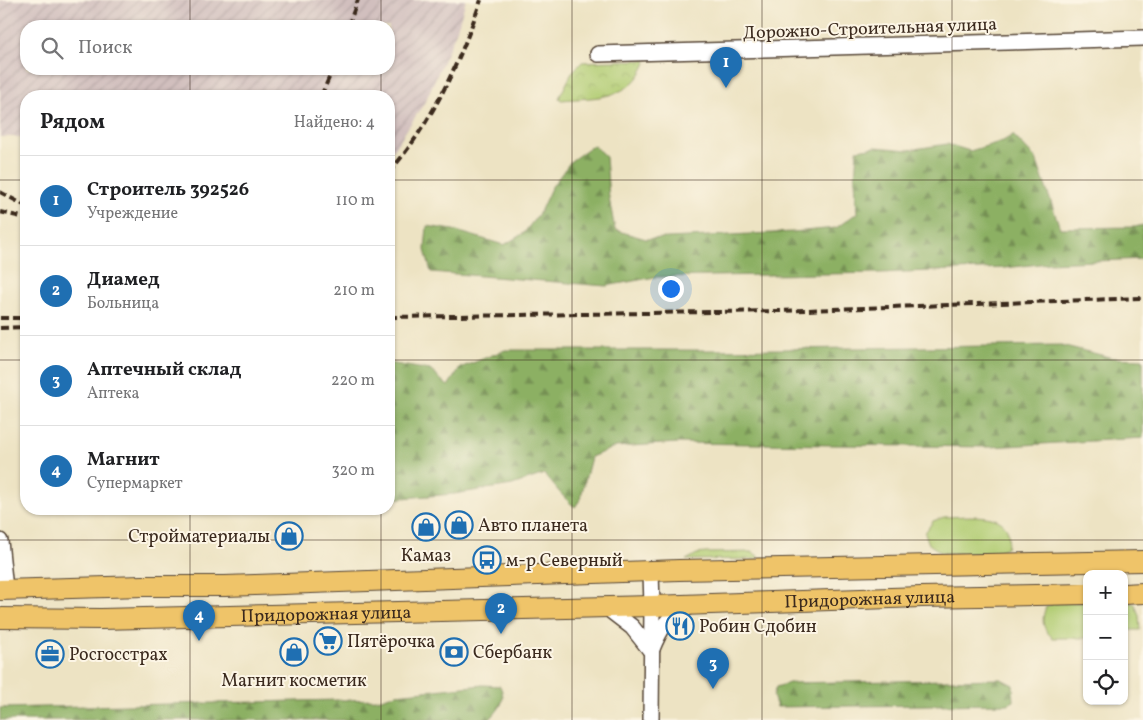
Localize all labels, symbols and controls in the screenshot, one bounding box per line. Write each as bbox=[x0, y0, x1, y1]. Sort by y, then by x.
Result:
street label: Дорожно-Строительная улица bbox=[742, 13, 998, 46]
search box bbox=[20, 20, 395, 75]
icon: search bbox=[38, 34, 66, 62]
text: Поиск bbox=[78, 35, 132, 61]
pin: 1 bbox=[710, 47, 742, 88]
text: Рядом bbox=[40, 108, 105, 137]
text: Найдено: 4 bbox=[294, 112, 375, 134]
text: Строитель 392526 bbox=[87, 177, 249, 203]
text: 1 bbox=[53, 190, 59, 212]
text: 110 m bbox=[336, 190, 375, 212]
text: Учреждение bbox=[87, 203, 178, 225]
text: Диамед bbox=[87, 267, 160, 293]
your location bbox=[658, 276, 684, 302]
text: 2 bbox=[52, 280, 60, 302]
text: 210 m bbox=[333, 280, 375, 302]
text: Больница bbox=[87, 293, 159, 315]
text: Аптечный склад bbox=[87, 357, 241, 383]
text: 3 bbox=[52, 370, 60, 392]
text: 220 m bbox=[331, 370, 375, 392]
text: Аптека bbox=[87, 383, 140, 405]
text: Магнит bbox=[87, 447, 160, 473]
text: 4 bbox=[51, 460, 61, 482]
text: 320 m bbox=[331, 460, 375, 482]
text: Супермаркет bbox=[87, 473, 183, 495]
shop icon: Авто планета bbox=[444, 510, 474, 540]
shop icon: Камаз bbox=[411, 512, 441, 542]
place label: Авто планета bbox=[478, 514, 588, 539]
shop icon: Стройматериалы bbox=[274, 521, 304, 551]
place label: Стройматериалы bbox=[128, 525, 270, 550]
place label: Камаз bbox=[401, 544, 451, 569]
bus stop icon: м-р Северный bbox=[472, 545, 502, 575]
place label: м-р Северный bbox=[506, 549, 623, 574]
map controls bbox=[1083, 570, 1128, 705]
button: + bbox=[1083, 570, 1128, 615]
street label: Придорожная улица bbox=[784, 585, 955, 616]
pin: 2 bbox=[485, 593, 517, 634]
pin: 4 bbox=[183, 600, 215, 641]
street label: Придорожная улица bbox=[240, 601, 412, 630]
restaurant icon: Робин Сдобин bbox=[665, 611, 695, 641]
place label: Робин Сдобин bbox=[699, 615, 817, 640]
button: − bbox=[1083, 615, 1128, 660]
supermarket icon: Пятёрочка bbox=[313, 626, 343, 656]
place label: Пятёрочка bbox=[347, 630, 435, 655]
shop icon: Магнит косметик bbox=[279, 637, 309, 667]
bank icon: Сбербанк bbox=[439, 637, 469, 667]
office icon: Росгосстрах bbox=[35, 639, 65, 669]
place label: Сбербанк bbox=[473, 641, 553, 666]
place label: Росгосстрах bbox=[69, 643, 168, 668]
pin: 3 bbox=[697, 648, 729, 689]
button: locate bbox=[1083, 660, 1128, 705]
place label: Магнит косметик bbox=[221, 669, 367, 694]

